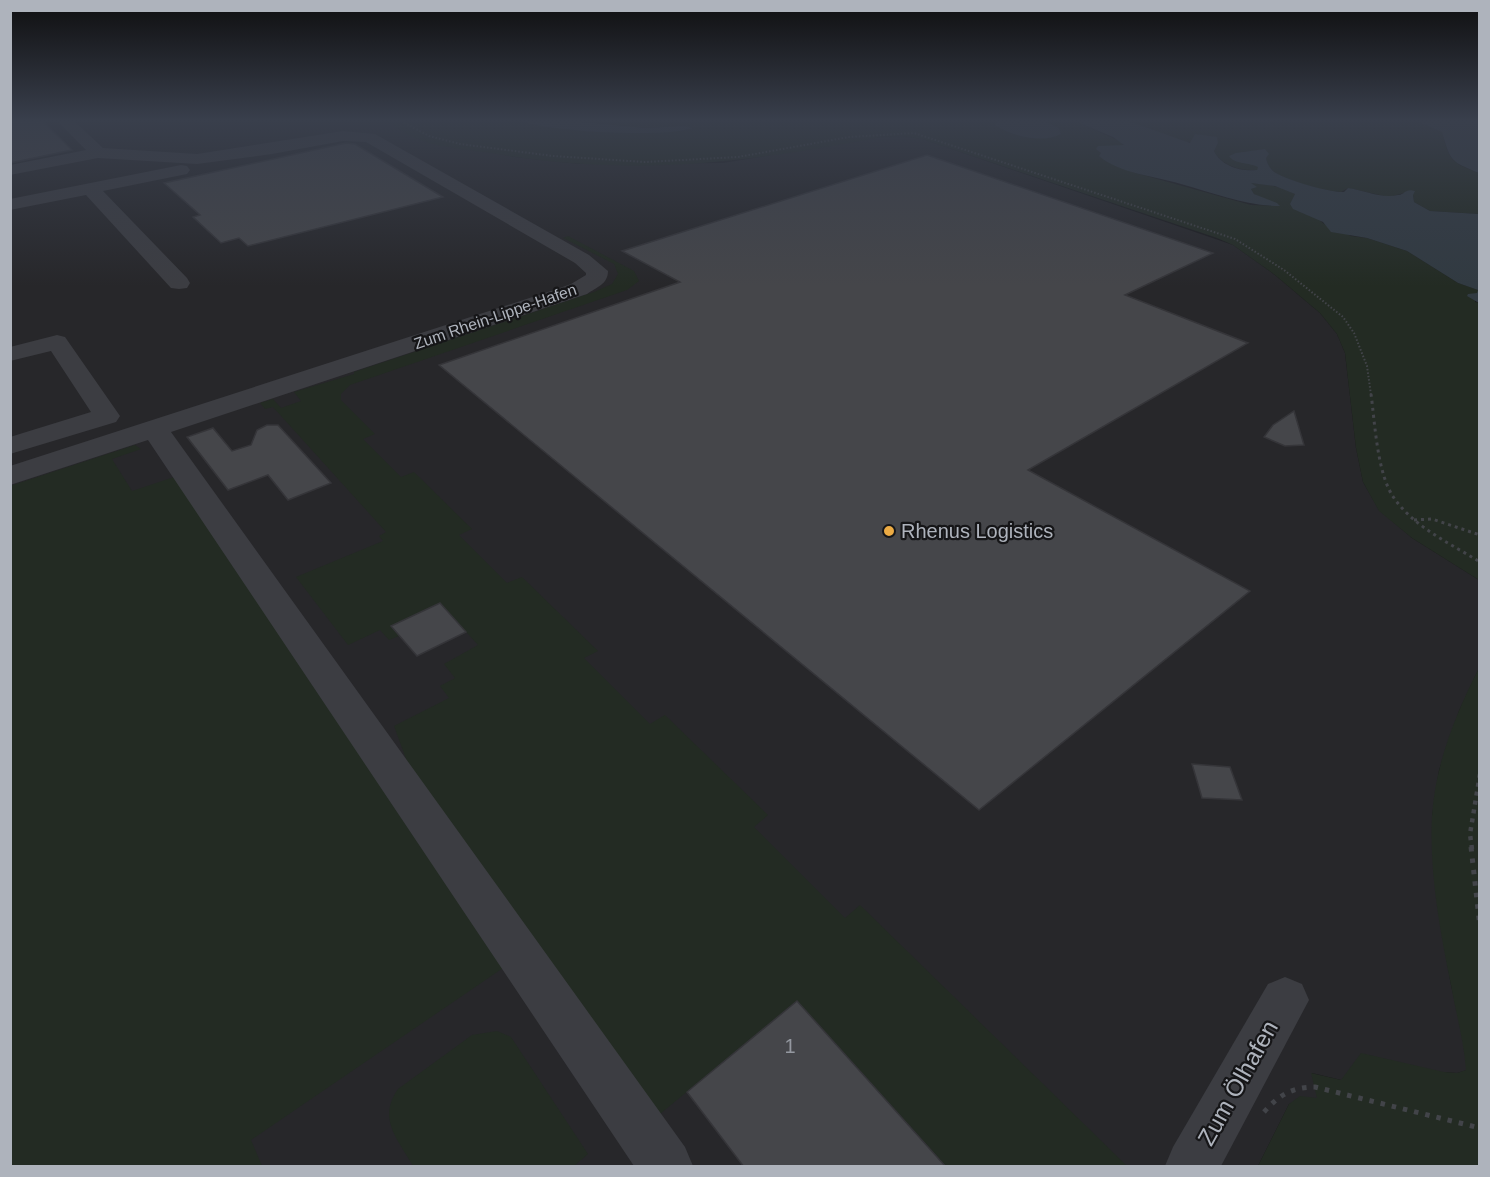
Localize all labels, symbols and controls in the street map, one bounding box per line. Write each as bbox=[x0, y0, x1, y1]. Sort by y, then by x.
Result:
street label: Zum Rhein-Lippe-Hafen bbox=[412, 281, 579, 352]
place label: Rhenus Logistics bbox=[901, 520, 1053, 542]
marker: Rhenus Logistics bbox=[882, 524, 896, 538]
street label: Zum Ölhafen bbox=[1192, 1016, 1283, 1150]
house number: 1 bbox=[784, 1035, 796, 1057]

